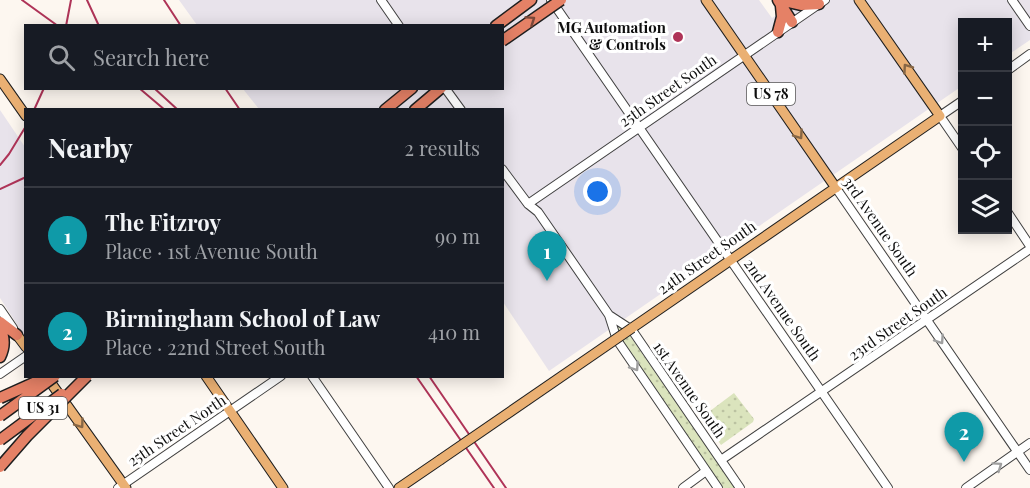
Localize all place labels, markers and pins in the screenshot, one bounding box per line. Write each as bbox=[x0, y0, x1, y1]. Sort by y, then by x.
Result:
place label: MG Automation & Controls bbox=[557, 17, 667, 54]
marker: MG Automation & Controls bbox=[671, 30, 685, 44]
pin: 1 bbox=[528, 232, 566, 281]
pin: 2 bbox=[944, 412, 984, 462]

